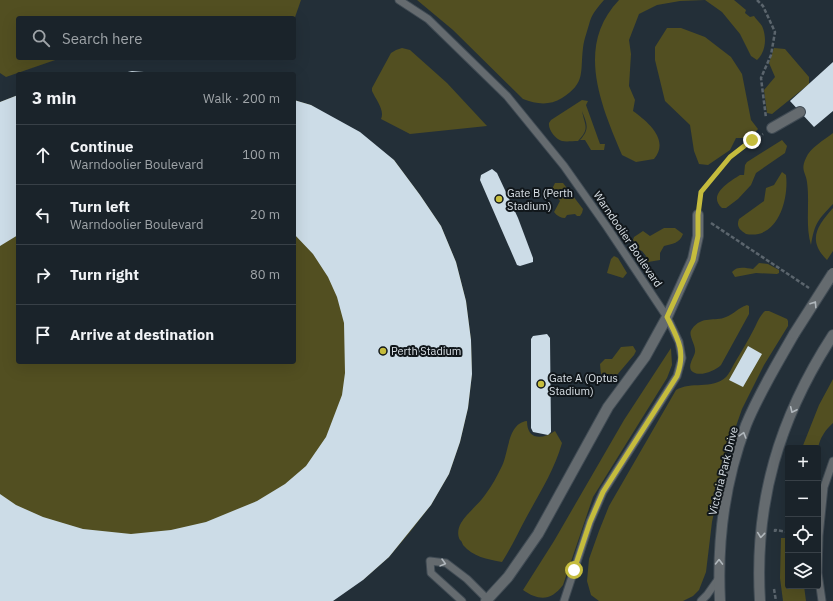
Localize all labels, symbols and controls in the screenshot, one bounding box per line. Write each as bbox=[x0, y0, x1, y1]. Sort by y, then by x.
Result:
search box bbox=[16, 16, 296, 60]
icon: search bbox=[30, 27, 52, 49]
text: Search here bbox=[62, 29, 142, 48]
text: 3 min bbox=[32, 87, 76, 109]
text: Walk · 200 m bbox=[203, 90, 280, 107]
route end bbox=[743, 131, 761, 149]
text: Continue bbox=[70, 137, 134, 156]
icon: ahead bbox=[32, 144, 54, 166]
text: 100 m bbox=[242, 146, 280, 163]
text: Warndoolier Boulevard bbox=[70, 156, 204, 173]
place label: Gate B (Perth Stadium) bbox=[507, 186, 573, 213]
street label: Warndoolier Boulevard bbox=[591, 188, 665, 290]
marker: Gate B (Perth Stadium) bbox=[494, 194, 504, 204]
text: Turn left bbox=[70, 197, 130, 216]
icon: left bbox=[32, 204, 54, 226]
text: 20 m bbox=[250, 206, 280, 223]
text: Warndoolier Boulevard bbox=[70, 216, 204, 233]
icon: right bbox=[32, 264, 54, 286]
text: Turn right bbox=[70, 265, 139, 284]
text: 80 m bbox=[250, 266, 280, 283]
one-way arrow bbox=[809, 301, 816, 308]
icon: arrive bbox=[32, 324, 54, 346]
text: Arrive at destination bbox=[70, 325, 214, 344]
place label: Perth Stadium bbox=[391, 344, 461, 358]
marker: Perth Stadium bbox=[378, 346, 388, 356]
place label: Gate A (Optus Stadium) bbox=[549, 371, 618, 398]
marker: Gate A (Optus Stadium) bbox=[536, 379, 546, 389]
one-way arrow bbox=[790, 406, 798, 413]
street label: Victoria Park Drive bbox=[705, 425, 741, 517]
one-way arrow bbox=[738, 432, 747, 439]
map controls bbox=[785, 445, 821, 589]
button: + bbox=[785, 445, 821, 481]
button: − bbox=[785, 481, 821, 517]
button: locate bbox=[785, 517, 821, 553]
one-way arrow bbox=[757, 532, 766, 538]
button: layers bbox=[785, 553, 821, 589]
one-way arrow bbox=[439, 559, 446, 567]
one-way arrow bbox=[715, 559, 723, 565]
route start bbox=[565, 561, 583, 579]

